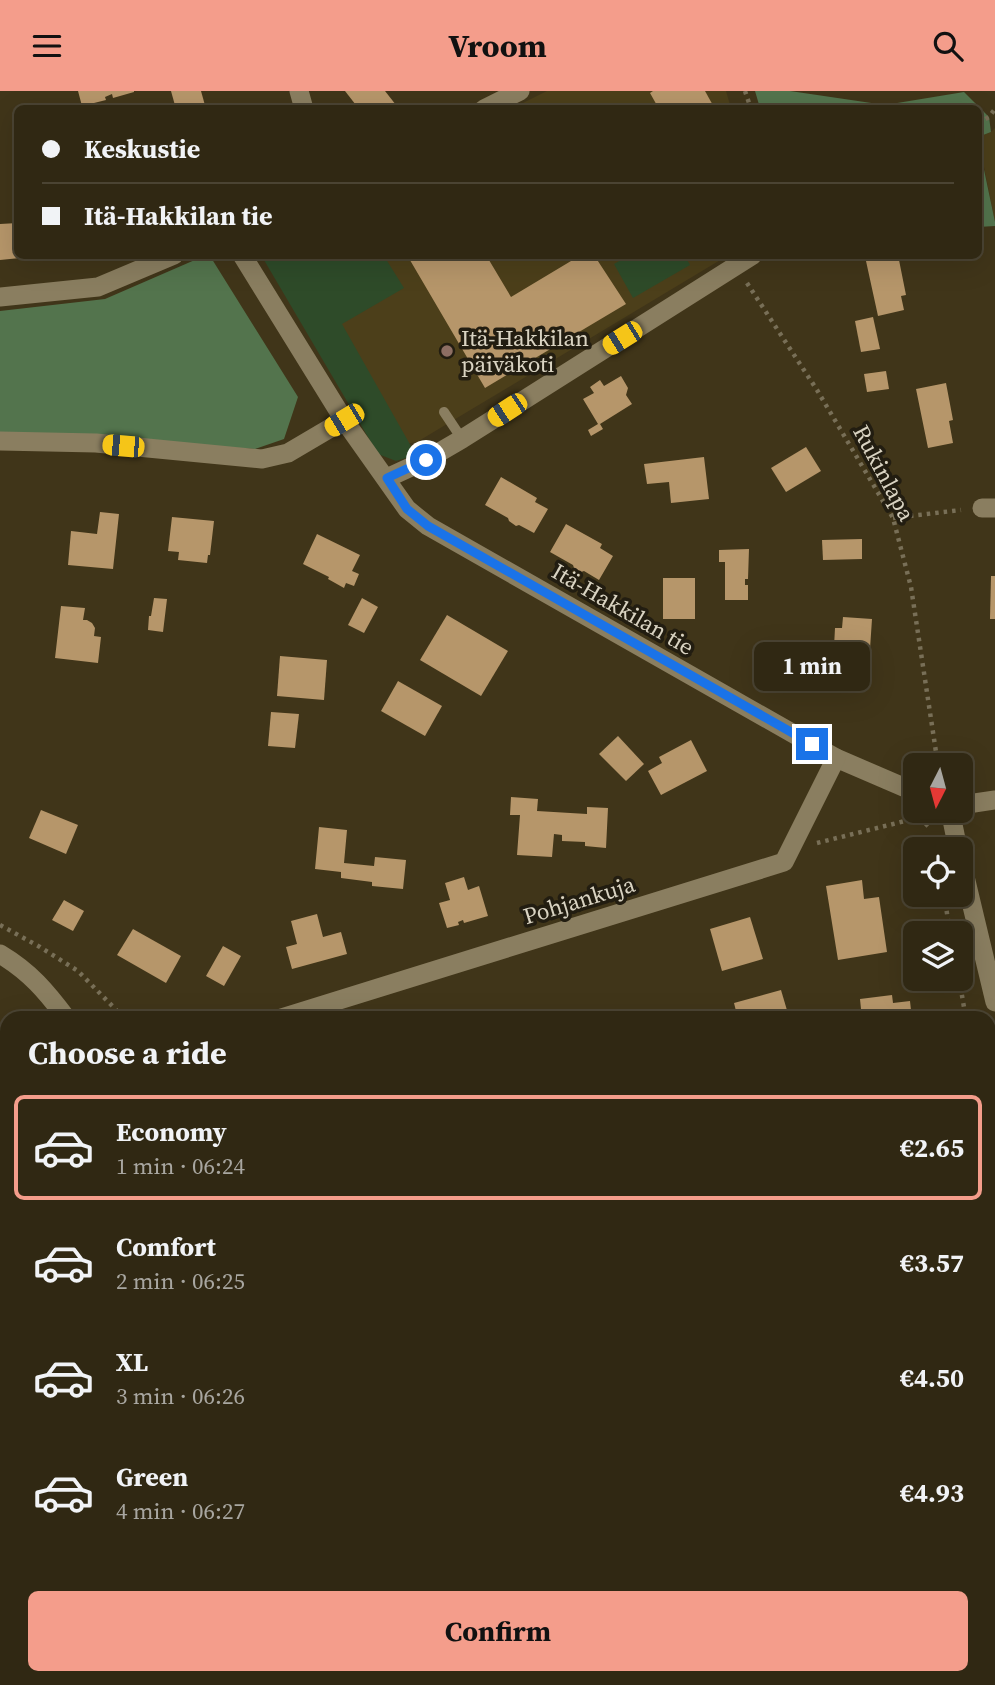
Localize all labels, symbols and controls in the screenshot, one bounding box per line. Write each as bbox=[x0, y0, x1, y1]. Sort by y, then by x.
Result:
text: Vroom bbox=[448, 24, 547, 68]
icon: menu bbox=[28, 27, 66, 65]
icon: search bbox=[929, 27, 967, 65]
text: Keskustie bbox=[84, 131, 200, 167]
text: Itä-Hakkilan tie bbox=[84, 198, 273, 234]
car bbox=[599, 318, 646, 358]
place label: Itä-Hakkilan päiväkoti bbox=[461, 322, 589, 380]
marker: Itä-Hakkilan päiväkoti bbox=[439, 343, 455, 359]
car bbox=[484, 390, 531, 430]
car bbox=[321, 400, 368, 440]
street label: Rukinlapa bbox=[845, 419, 923, 527]
car bbox=[102, 434, 145, 458]
route start bbox=[410, 444, 442, 476]
street label: Itä-Hakkilan tie bbox=[546, 555, 700, 663]
callout: 1 min bbox=[754, 643, 870, 691]
text: 1 min bbox=[782, 650, 842, 682]
route end bbox=[796, 728, 828, 760]
north arrow bbox=[903, 753, 973, 823]
map controls bbox=[903, 753, 973, 991]
button: locate bbox=[903, 837, 973, 907]
street label: Pohjankuja bbox=[519, 868, 639, 932]
button: layers bbox=[903, 921, 973, 991]
text: Choose a ride bbox=[28, 1031, 227, 1075]
text: Economy bbox=[116, 1114, 227, 1150]
icon: car bbox=[32, 1116, 95, 1179]
text: €2.65 bbox=[900, 1130, 964, 1166]
text: 1 min · 06:24 bbox=[116, 1150, 245, 1182]
text: Comfort bbox=[116, 1229, 216, 1265]
icon: car bbox=[32, 1231, 95, 1294]
text: €3.57 bbox=[900, 1245, 964, 1281]
text: 2 min · 06:25 bbox=[116, 1265, 245, 1297]
text: XL bbox=[116, 1344, 148, 1380]
icon: car bbox=[32, 1346, 95, 1409]
text: €4.50 bbox=[900, 1360, 964, 1396]
text: 3 min · 06:26 bbox=[116, 1380, 245, 1412]
text: Green bbox=[116, 1459, 188, 1495]
icon: car bbox=[32, 1461, 95, 1524]
text: €4.93 bbox=[900, 1475, 964, 1511]
text: 4 min · 06:27 bbox=[116, 1495, 245, 1527]
button: Confirm bbox=[28, 1591, 968, 1671]

